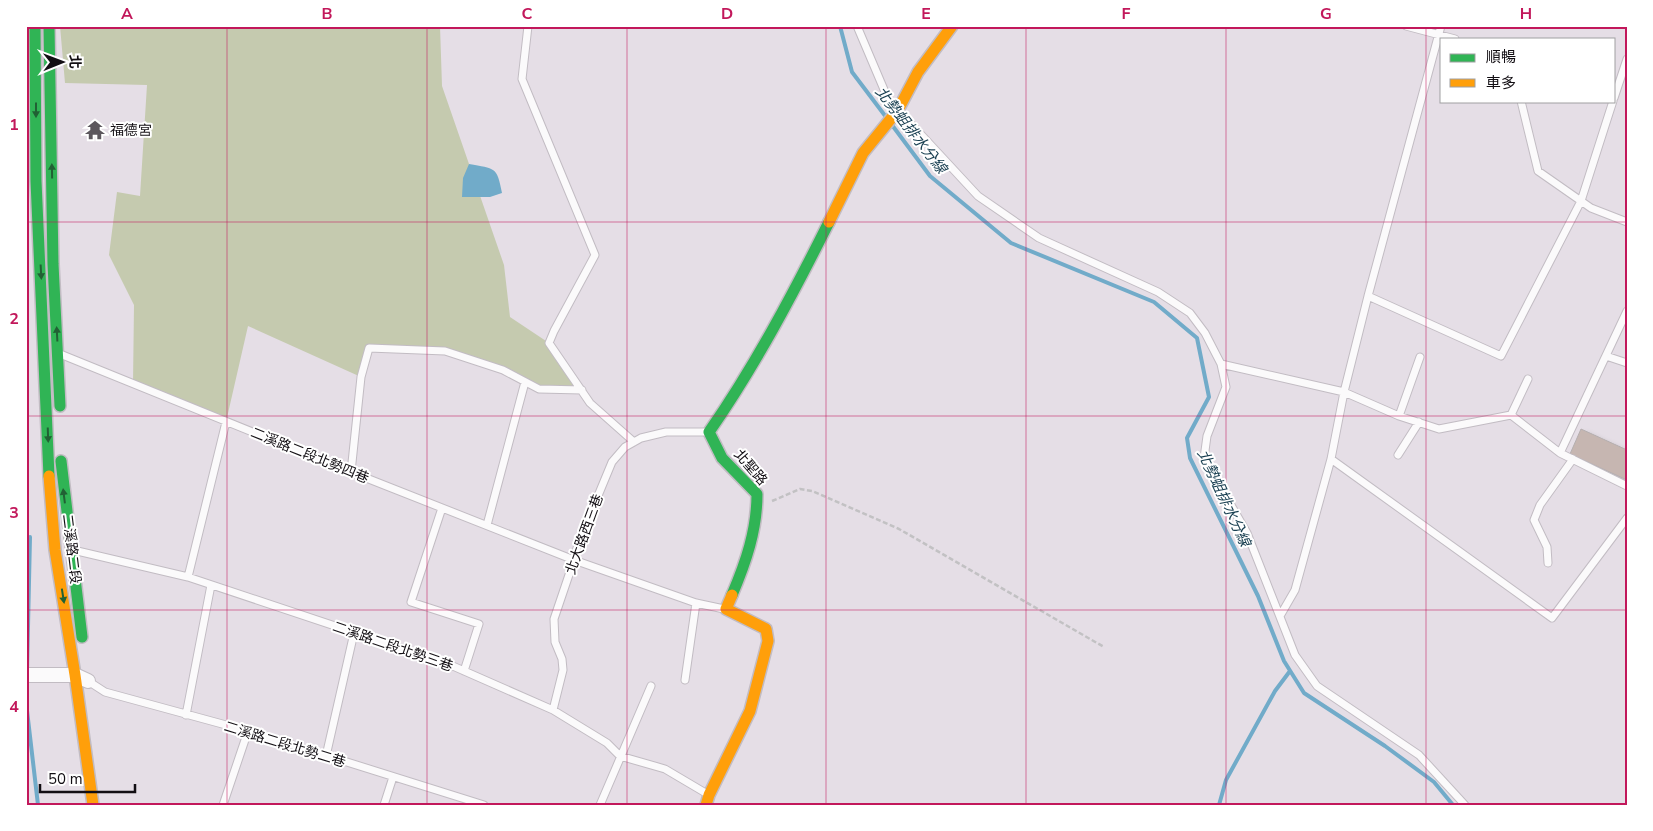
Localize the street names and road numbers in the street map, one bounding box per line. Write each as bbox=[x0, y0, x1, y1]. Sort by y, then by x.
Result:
street label: 二溪路二段北勢四巷 bbox=[248, 423, 372, 488]
street label: 北聖路 bbox=[730, 445, 772, 489]
street label: 北大路西三巷 bbox=[561, 491, 608, 577]
street label: 二溪路二段 bbox=[58, 513, 85, 585]
street label: 二溪路二段北勢三巷 bbox=[330, 617, 455, 676]
street label: 二溪路二段北勢二巷 bbox=[222, 717, 348, 772]

